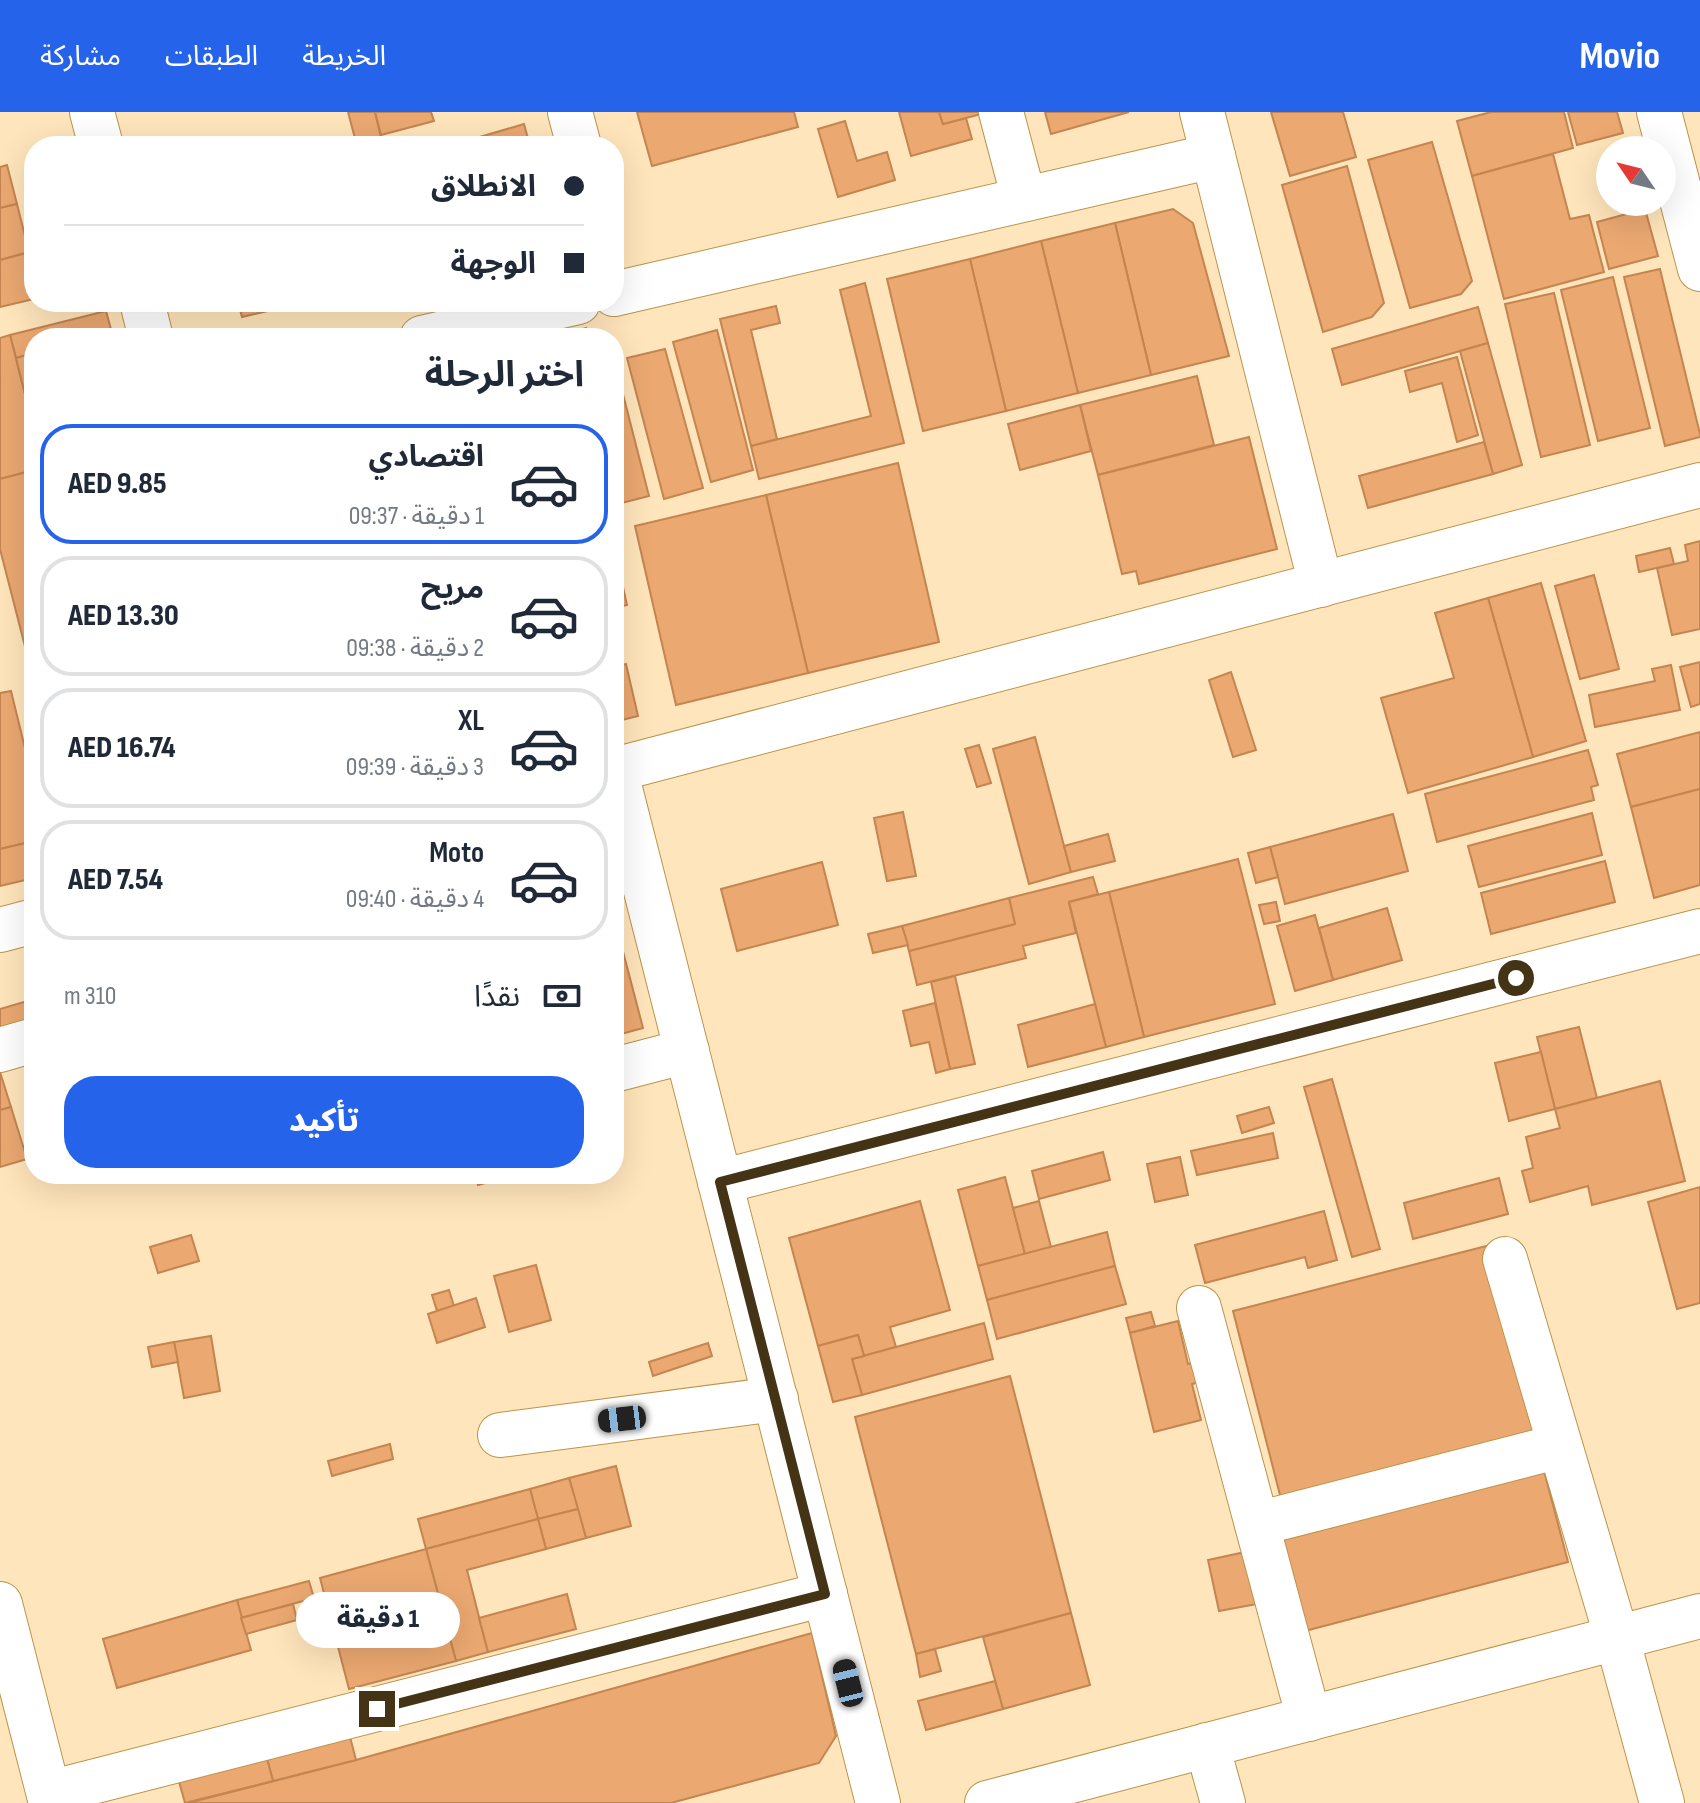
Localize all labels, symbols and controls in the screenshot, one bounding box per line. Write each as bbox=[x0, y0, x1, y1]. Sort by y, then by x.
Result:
text: Movio bbox=[1580, 34, 1660, 79]
text: مشاركة bbox=[40, 40, 121, 73]
text: الطبقات bbox=[165, 40, 258, 73]
text: الخريطة bbox=[302, 40, 386, 73]
north arrow bbox=[1596, 136, 1676, 216]
map controls bbox=[1596, 136, 1676, 216]
text: الانطلاق bbox=[431, 169, 536, 205]
text: الوجهة bbox=[451, 246, 536, 282]
text: اختر الرحلة bbox=[425, 354, 584, 397]
text: اقتصادي bbox=[369, 439, 484, 475]
icon: car bbox=[508, 448, 580, 520]
text: AED 9.85 bbox=[68, 466, 167, 502]
text: 1 دقيقة · 09:37 bbox=[349, 501, 484, 532]
text: مريح bbox=[421, 571, 484, 607]
icon: car bbox=[508, 580, 580, 652]
text: AED 13.30 bbox=[68, 598, 179, 634]
text: 2 دقيقة · 09:38 bbox=[346, 633, 484, 664]
text: XL bbox=[458, 703, 484, 739]
icon: car bbox=[508, 712, 580, 784]
text: AED 16.74 bbox=[68, 730, 176, 766]
text: 3 دقيقة · 09:39 bbox=[346, 752, 484, 783]
text: Moto bbox=[429, 835, 484, 871]
icon: car bbox=[508, 844, 580, 916]
text: AED 7.54 bbox=[68, 862, 163, 898]
text: 4 دقيقة · 09:40 bbox=[346, 884, 484, 915]
route start bbox=[1498, 960, 1534, 996]
icon: cash bbox=[540, 974, 584, 1018]
text: نقدًا bbox=[474, 979, 520, 1015]
text: 310 m bbox=[64, 981, 116, 1012]
button: تأكيد bbox=[64, 1076, 584, 1168]
car bbox=[597, 1404, 647, 1434]
callout: 1 دقيقة bbox=[295, 1593, 459, 1649]
text: 1 دقيقة bbox=[337, 1604, 419, 1635]
car bbox=[831, 1657, 865, 1709]
route end bbox=[359, 1691, 395, 1727]

